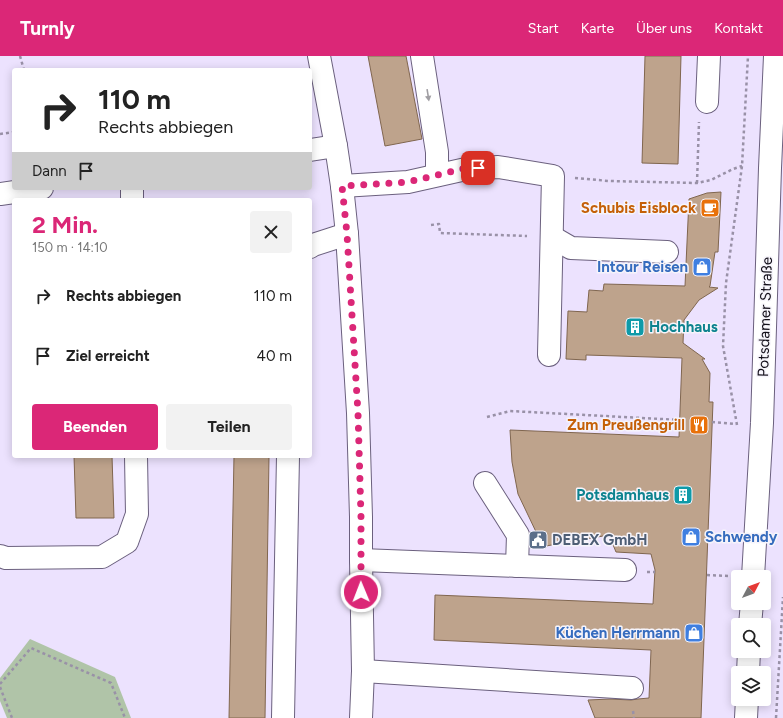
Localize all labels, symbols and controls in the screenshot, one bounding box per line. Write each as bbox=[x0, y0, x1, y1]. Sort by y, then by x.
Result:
text: Turnly bbox=[20, 17, 75, 40]
text: Start bbox=[528, 20, 559, 37]
text: Karte bbox=[581, 20, 614, 37]
text: Über uns bbox=[636, 20, 692, 37]
text: Kontakt bbox=[714, 20, 763, 37]
text: 110 m bbox=[98, 82, 171, 116]
icon: right bbox=[32, 84, 84, 136]
one-way arrow bbox=[425, 88, 431, 101]
text: Rechts abbiegen bbox=[98, 116, 233, 138]
pin bbox=[461, 151, 495, 185]
icon: arrive bbox=[467, 157, 489, 179]
icon: arrive bbox=[75, 160, 97, 182]
text: Dann bbox=[32, 162, 67, 180]
cafe icon: Schubis Eisblock bbox=[699, 197, 721, 219]
place label: Schubis Eisblock bbox=[581, 199, 696, 217]
text: 2 Min. bbox=[32, 210, 98, 239]
button: close bbox=[250, 211, 292, 253]
text: 150 m · 14:10 bbox=[32, 240, 108, 255]
shop icon: Intour Reisen bbox=[691, 256, 713, 278]
street label: Potsdamer Straße bbox=[754, 257, 776, 377]
place label: Intour Reisen bbox=[597, 258, 688, 276]
icon: right bbox=[32, 285, 54, 307]
text: Rechts abbiegen bbox=[66, 287, 181, 305]
text: 110 m bbox=[254, 287, 292, 305]
building icon: Hochhaus bbox=[624, 316, 646, 338]
place label: Hochhaus bbox=[649, 318, 718, 336]
icon: arrive bbox=[32, 345, 54, 367]
text: Ziel erreicht bbox=[66, 347, 150, 365]
text: 40 m bbox=[257, 347, 292, 365]
button: Beenden bbox=[32, 404, 158, 450]
button: Teilen bbox=[166, 404, 292, 450]
restaurant icon: Zum Preußengrill bbox=[688, 414, 710, 436]
place label: Zum Preußengrill bbox=[567, 416, 685, 434]
building icon: Potsdamhaus bbox=[672, 484, 694, 506]
place label: Potsdamhaus bbox=[576, 486, 669, 504]
shop icon: Schwendy bbox=[680, 526, 702, 548]
place label: Schwendy bbox=[705, 528, 778, 546]
public building icon: DEBEX GmbH bbox=[527, 529, 549, 551]
place label: DEBEX GmbH bbox=[552, 531, 648, 549]
north arrow bbox=[731, 570, 771, 610]
map controls bbox=[731, 570, 771, 706]
position arrow bbox=[340, 571, 382, 613]
button: search bbox=[731, 618, 771, 658]
shop icon: Küchen Herrmann bbox=[683, 622, 705, 644]
place label: Küchen Herrmann bbox=[555, 624, 680, 642]
button: layers bbox=[731, 666, 771, 706]

